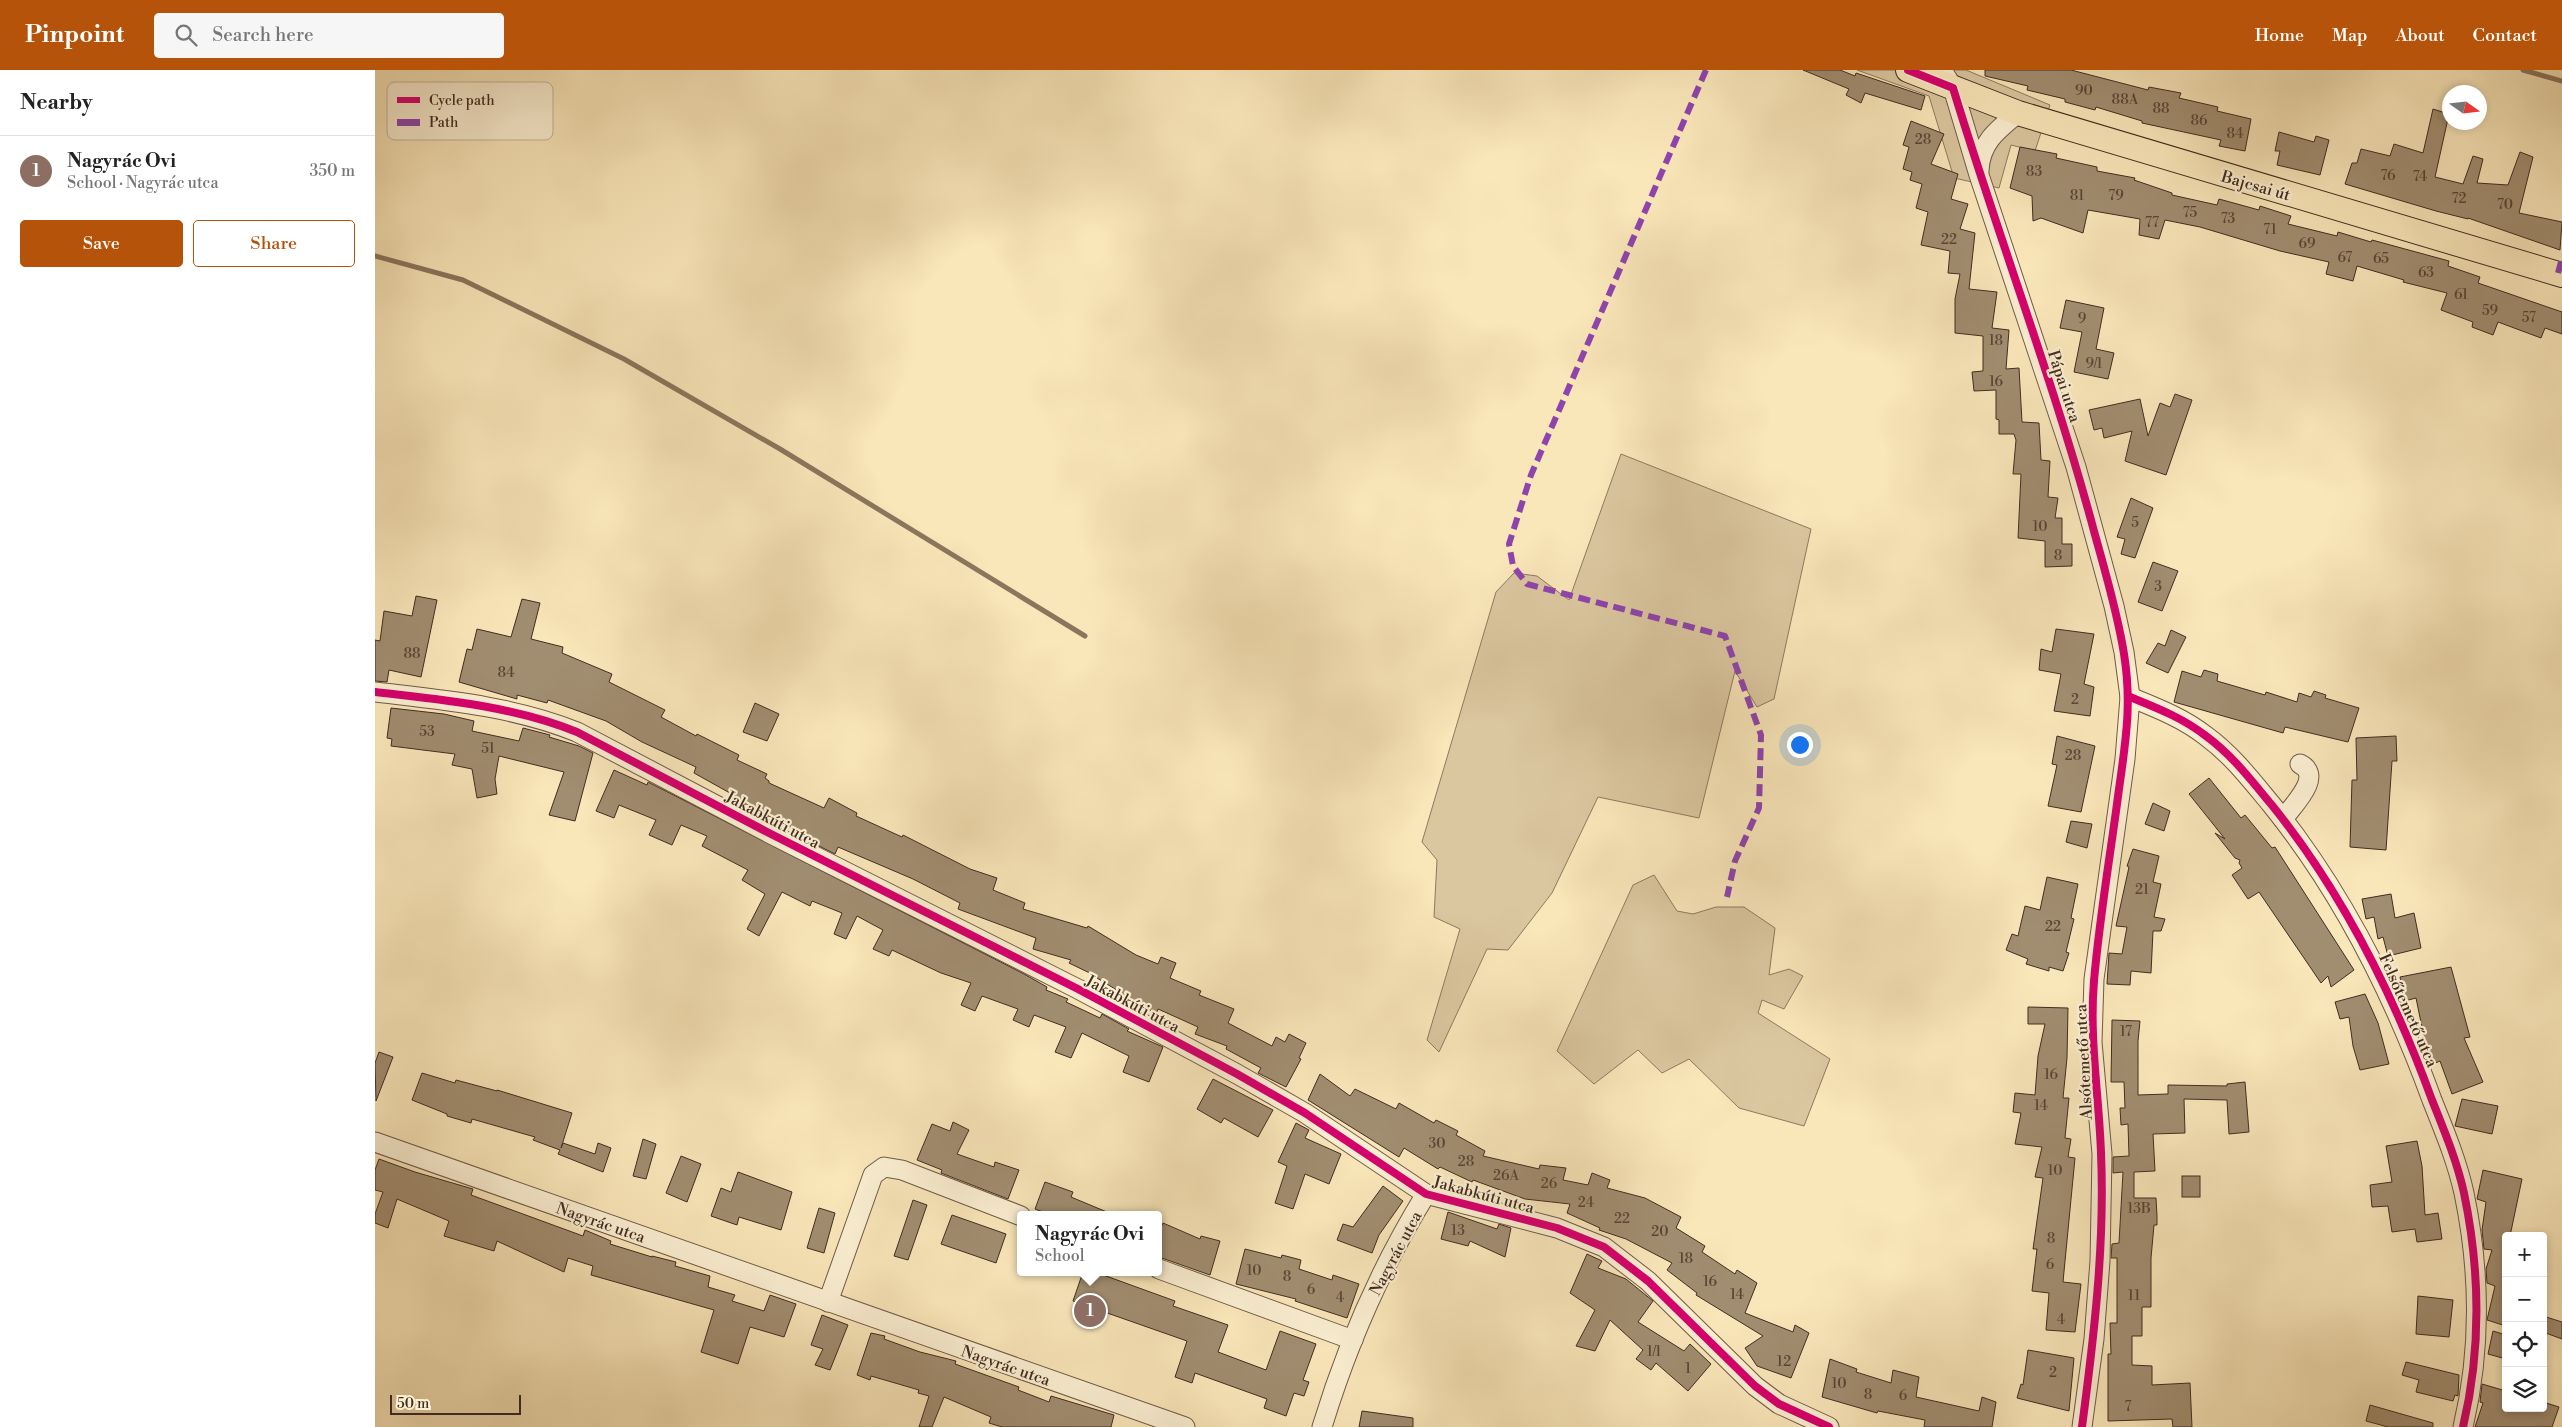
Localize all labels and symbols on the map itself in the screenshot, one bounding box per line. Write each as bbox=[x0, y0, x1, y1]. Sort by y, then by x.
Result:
legend bbox=[387, 82, 553, 140]
house number: 90 bbox=[2075, 82, 2093, 100]
north arrow bbox=[2442, 85, 2487, 130]
house number: 88A bbox=[2112, 91, 2139, 109]
text: Cycle path bbox=[429, 92, 495, 110]
house number: 88 bbox=[2152, 100, 2170, 118]
house number: 86 bbox=[2190, 112, 2208, 130]
text: Path bbox=[429, 114, 459, 132]
house number: 84 bbox=[2226, 125, 2244, 143]
house number: 28 bbox=[1915, 131, 1931, 149]
house number: 83 bbox=[2026, 163, 2042, 181]
street label: Bajcsai út bbox=[2218, 166, 2293, 205]
house number: 76 bbox=[2380, 167, 2396, 185]
house number: 74 bbox=[2413, 168, 2427, 186]
house number: 81 bbox=[2070, 187, 2084, 205]
house number: 79 bbox=[2108, 187, 2124, 205]
house number: 72 bbox=[2452, 190, 2466, 208]
house number: 70 bbox=[2497, 196, 2513, 214]
house number: 75 bbox=[2183, 204, 2198, 222]
house number: 73 bbox=[2221, 210, 2236, 228]
house number: 77 bbox=[2145, 214, 2159, 232]
house number: 71 bbox=[2263, 221, 2277, 239]
house number: 22 bbox=[1941, 231, 1957, 249]
house number: 69 bbox=[2299, 235, 2315, 253]
house number: 67 bbox=[2338, 249, 2352, 267]
house number: 65 bbox=[2373, 250, 2389, 268]
house number: 63 bbox=[2418, 264, 2434, 282]
house number: 61 bbox=[2454, 286, 2468, 304]
house number: 59 bbox=[2482, 302, 2498, 320]
house number: 57 bbox=[2522, 309, 2536, 327]
house number: 9 bbox=[2078, 310, 2086, 328]
house number: 18 bbox=[1989, 332, 2003, 350]
street label: Pápai utca bbox=[2043, 348, 2085, 426]
house number: 9/1 bbox=[2085, 355, 2103, 373]
house number: 16 bbox=[1989, 373, 2004, 391]
house number: 5 bbox=[2131, 514, 2139, 532]
house number: 10 bbox=[2033, 518, 2047, 536]
house number: 8 bbox=[2054, 547, 2062, 565]
house number: 3 bbox=[2154, 578, 2162, 596]
house number: 88 bbox=[403, 645, 421, 663]
house number: 84 bbox=[497, 664, 515, 682]
house number: 2 bbox=[2071, 691, 2079, 709]
house number: 53 bbox=[419, 723, 435, 741]
your location bbox=[1787, 732, 1813, 758]
house number: 51 bbox=[481, 740, 495, 758]
house number: 28 bbox=[2065, 747, 2081, 765]
street label: Jakabkúti utca bbox=[721, 786, 824, 854]
house number: 21 bbox=[2135, 881, 2149, 899]
house number: 22 bbox=[2045, 918, 2061, 936]
street label: Felsőtemető utca bbox=[2374, 950, 2442, 1071]
street label: Jakabkúti utca bbox=[1081, 970, 1184, 1038]
street label: Alsótemető utca bbox=[2071, 1003, 2097, 1121]
house number: 17 bbox=[2120, 1023, 2132, 1041]
house number: 16 bbox=[2044, 1066, 2059, 1084]
house number: 14 bbox=[2034, 1097, 2048, 1115]
house number: 30 bbox=[1428, 1135, 1446, 1153]
house number: 28 bbox=[1458, 1153, 1474, 1171]
house number: 10 bbox=[2048, 1162, 2062, 1180]
house number: 26A bbox=[1493, 1167, 1519, 1185]
street label: Jakabkúti utca bbox=[1430, 1172, 1537, 1218]
house number: 26 bbox=[1541, 1175, 1558, 1193]
house number: 24 bbox=[1578, 1194, 1594, 1212]
street label: Nagyrác utca bbox=[553, 1198, 649, 1248]
house number: 13B bbox=[2127, 1200, 2151, 1218]
street label: Nagyrác utca bbox=[1365, 1207, 1427, 1299]
house number: 22 bbox=[1614, 1210, 1630, 1228]
house number: 13 bbox=[1451, 1222, 1465, 1240]
house number: 20 bbox=[1651, 1223, 1669, 1241]
house number: 8 bbox=[2047, 1230, 2055, 1248]
house number: 18 bbox=[1679, 1250, 1693, 1268]
house number: 6 bbox=[2046, 1256, 2055, 1274]
house number: 10 bbox=[1247, 1262, 1261, 1280]
house number: 8 bbox=[1283, 1268, 1291, 1286]
house number: 16 bbox=[1703, 1273, 1718, 1291]
house number: 6 bbox=[1307, 1281, 1316, 1299]
house number: 14 bbox=[1730, 1286, 1744, 1304]
house number: 11 bbox=[2128, 1287, 2140, 1305]
house number: 4 bbox=[1336, 1289, 1344, 1307]
pin: 1 bbox=[1074, 1292, 1106, 1330]
house number: 4 bbox=[2057, 1311, 2065, 1329]
street label: Nagyrác utca bbox=[958, 1341, 1054, 1391]
house number: 1/1 bbox=[1647, 1343, 1661, 1361]
house number: 12 bbox=[1777, 1353, 1791, 1371]
house number: 1 bbox=[1685, 1360, 1691, 1378]
house number: 2 bbox=[2049, 1364, 2057, 1382]
house number: 10 bbox=[1832, 1375, 1846, 1393]
house number: 8 bbox=[1864, 1386, 1872, 1404]
house number: 6 bbox=[1899, 1387, 1908, 1405]
scale bar bbox=[390, 1392, 521, 1415]
house number: 7 bbox=[2124, 1398, 2132, 1416]

